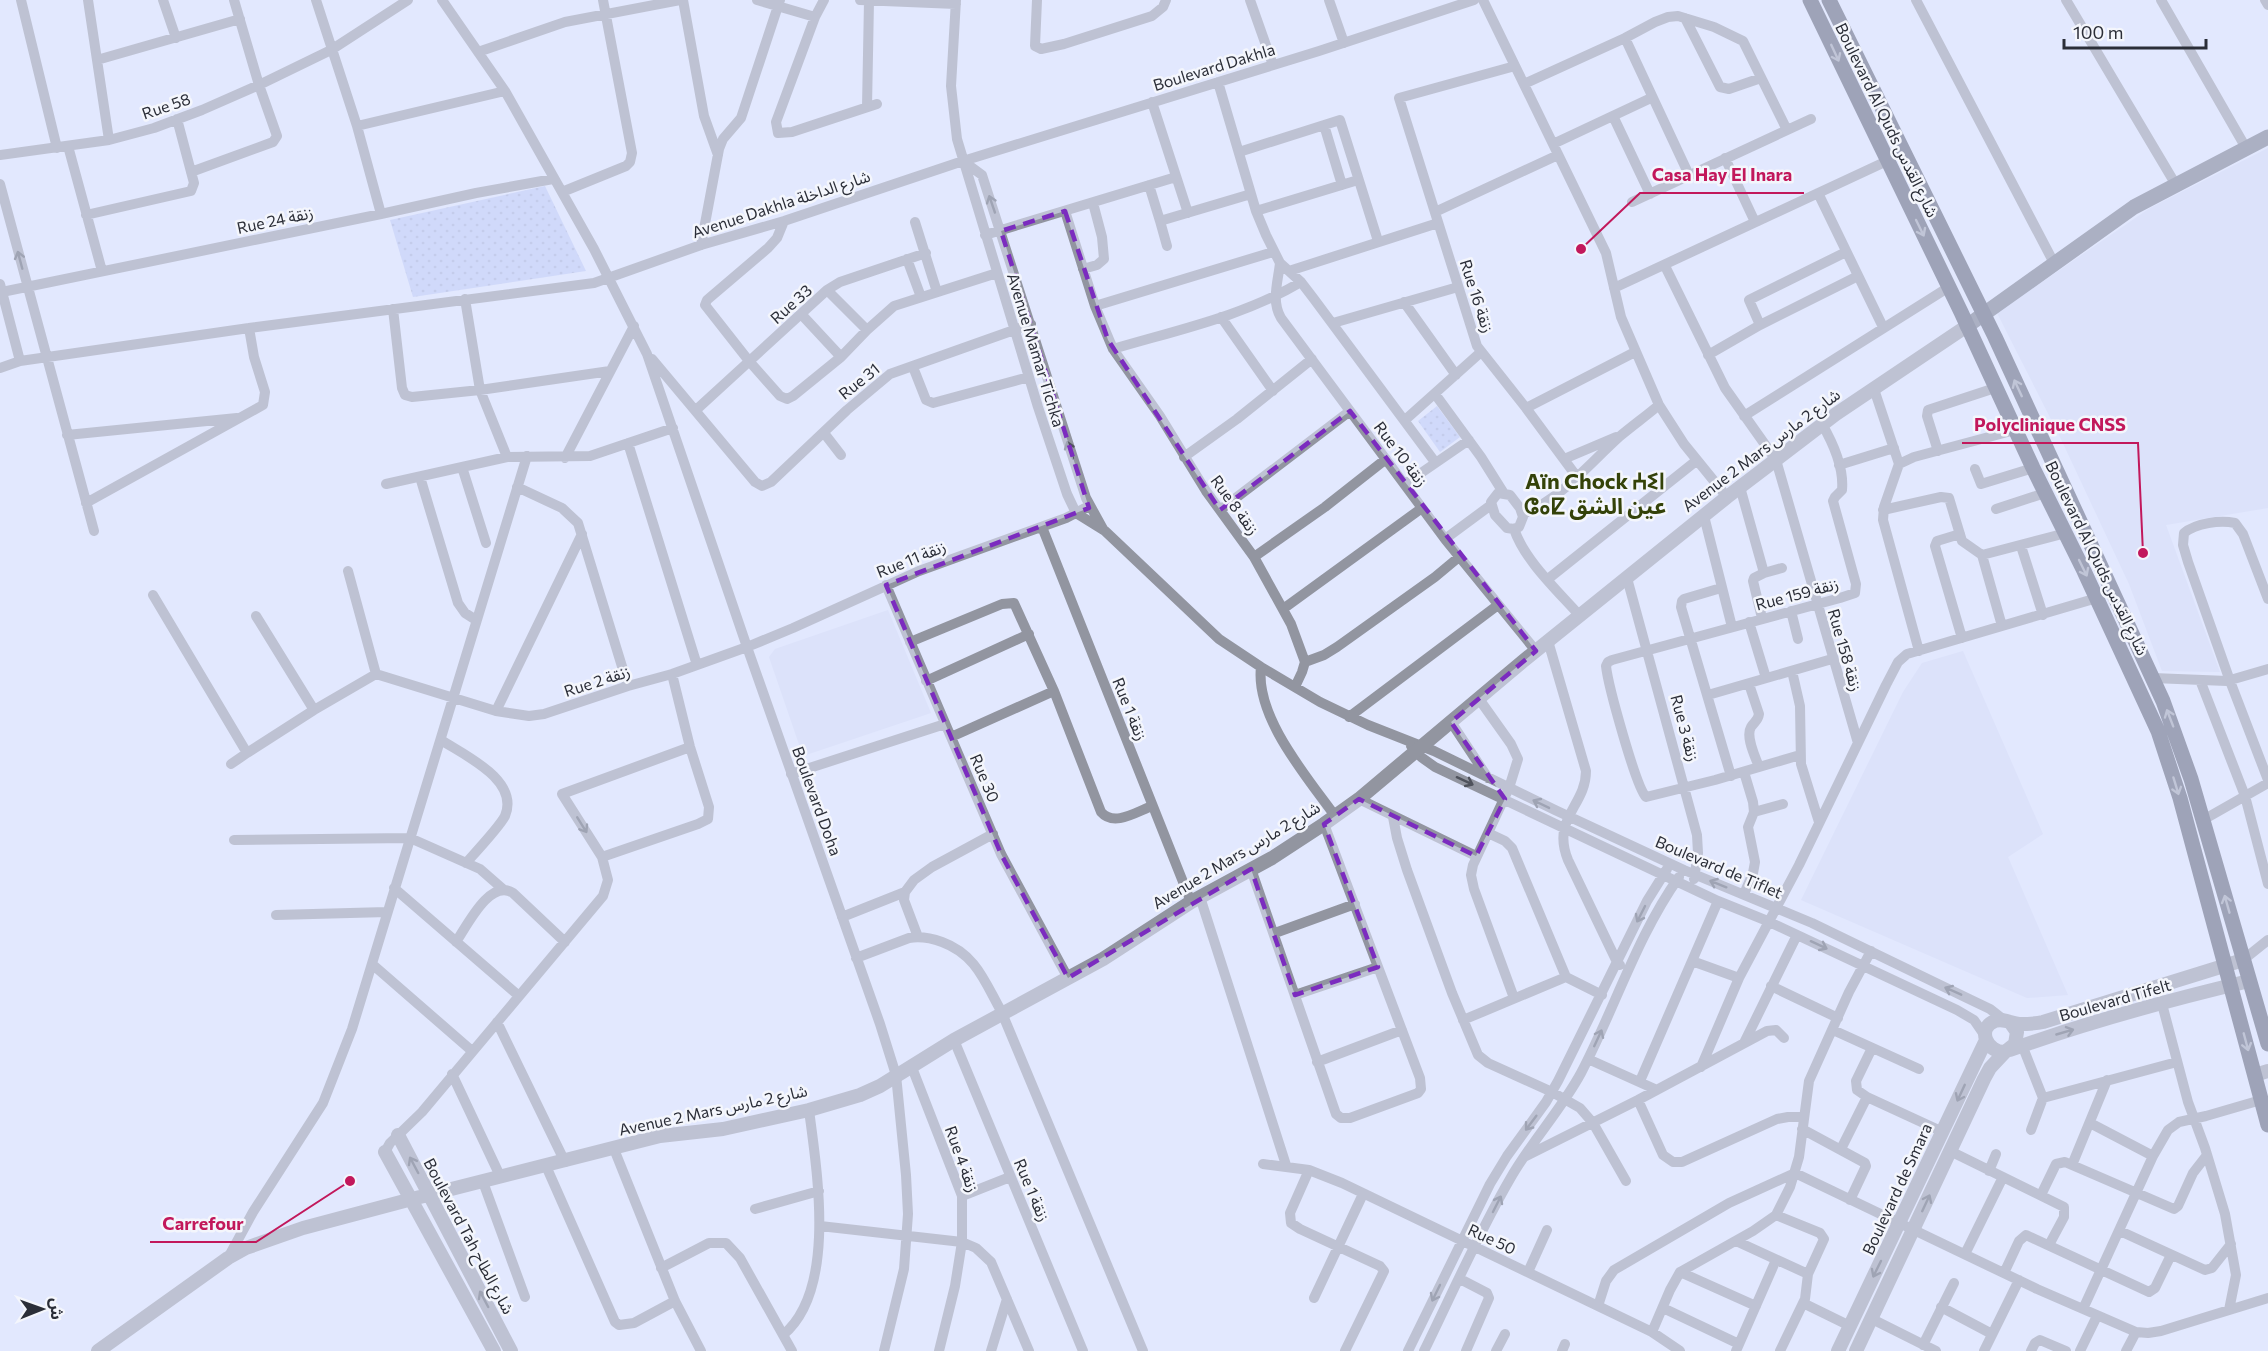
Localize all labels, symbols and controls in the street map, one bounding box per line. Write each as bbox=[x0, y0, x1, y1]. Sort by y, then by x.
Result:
scale bar bbox=[2064, 12, 2206, 50]
street label: Boulevard Al Quds شارع القدس bbox=[1828, 20, 1943, 222]
text: 100 m bbox=[2073, 21, 2123, 43]
street label: Boulevard Dakhla bbox=[1151, 39, 1277, 94]
one-way arrow bbox=[1830, 43, 1842, 61]
street label: Rue 58 bbox=[139, 88, 193, 123]
callout: Casa Hay El Inara bbox=[1640, 157, 1804, 193]
text: Casa Hay El Inara bbox=[1652, 163, 1792, 185]
street label: Avenue Dakhla شارع الداخلة bbox=[689, 166, 874, 245]
one-way arrow bbox=[986, 195, 997, 214]
street label: Rue 24 زنقة bbox=[235, 202, 315, 238]
one-way arrow bbox=[1914, 219, 1926, 237]
one-way arrow bbox=[14, 251, 26, 270]
street label: Rue 16 زنقة bbox=[1456, 257, 1498, 335]
street label: Avenue Mamar Tichka bbox=[1004, 270, 1069, 429]
street label: Rue 33 bbox=[766, 280, 815, 327]
street label: Rue 31 bbox=[834, 358, 883, 403]
one-way arrow bbox=[2012, 379, 2024, 397]
street label: Avenue 2 Mars شارع 2 مارس bbox=[1678, 384, 1846, 518]
callout: Polyclinique CNSS bbox=[1962, 407, 2138, 443]
text: Polyclinique CNSS bbox=[1974, 413, 2126, 435]
street label: Rue 10 زنقة bbox=[1370, 417, 1432, 491]
one-way arrow bbox=[1064, 441, 1075, 460]
street label: Boulevard Al Quds شارع القدس bbox=[2038, 458, 2153, 660]
district label: Aïn Chock ⵄⵉⵏ ⵛⴰⵇ عين الشق bbox=[1524, 467, 1666, 520]
street label: Rue 8 زنقة bbox=[1207, 471, 1263, 539]
street label: Rue 11 زنقة bbox=[873, 536, 949, 582]
one-way arrow bbox=[2078, 559, 2089, 577]
street label: Rue 159 زنقة bbox=[1753, 573, 1841, 615]
street label: Rue 158 زنقة bbox=[1824, 606, 1866, 694]
street label: Rue 2 زنقة bbox=[561, 661, 633, 701]
street label: Rue 1 زنقة bbox=[1108, 674, 1152, 744]
street label: Rue 3 زنقة bbox=[1666, 692, 1704, 764]
one-way arrow bbox=[2164, 709, 2175, 727]
street label: Boulevard Doha bbox=[789, 744, 846, 858]
street label: Rue 30 bbox=[967, 751, 1004, 805]
one-way arrow bbox=[1455, 775, 1473, 787]
one-way arrow bbox=[2171, 776, 2182, 795]
street label: Avenue 2 Mars شارع 2 مارس bbox=[1148, 797, 1325, 916]
one-way arrow bbox=[1532, 797, 1550, 809]
one-way arrow bbox=[576, 817, 589, 834]
street label: Boulevard de Tiflet bbox=[1653, 831, 1786, 902]
one-way arrow bbox=[1710, 878, 1728, 889]
one-way arrow bbox=[2221, 895, 2232, 914]
one-way arrow bbox=[1634, 904, 1646, 922]
one-way arrow bbox=[1809, 940, 1827, 952]
street label: Boulevard Tifelt bbox=[2057, 974, 2173, 1025]
one-way arrow bbox=[1945, 985, 1963, 997]
one-way arrow bbox=[2055, 1025, 2074, 1037]
one-way arrow bbox=[1592, 1030, 1604, 1048]
one-way arrow bbox=[2241, 1032, 2253, 1051]
street label: Avenue 2 Mars شارع 2 مارس bbox=[617, 1080, 810, 1143]
one-way arrow bbox=[1955, 1084, 1966, 1102]
one-way arrow bbox=[1524, 1115, 1537, 1131]
street label: Boulevard de Smara bbox=[1858, 1120, 1935, 1258]
street label: Rue 4 زنقة bbox=[941, 1123, 983, 1195]
street label: Boulevard Tah شارع الطاح bbox=[417, 1155, 519, 1319]
street label: Rue 1 زنقة bbox=[1010, 1156, 1054, 1224]
one-way arrow bbox=[408, 1157, 419, 1175]
one-way arrow bbox=[1921, 1195, 1933, 1213]
one-way arrow bbox=[1491, 1196, 1503, 1214]
callout: Carrefour bbox=[150, 1206, 256, 1242]
text: Carrefour bbox=[162, 1212, 244, 1234]
street label: Rue 50 bbox=[1465, 1219, 1519, 1258]
one-way arrow bbox=[1871, 1260, 1883, 1278]
north arrow bbox=[12, 1279, 72, 1339]
one-way arrow bbox=[1430, 1284, 1442, 1302]
one-way arrow bbox=[478, 1291, 489, 1309]
text: ش bbox=[47, 1298, 67, 1320]

